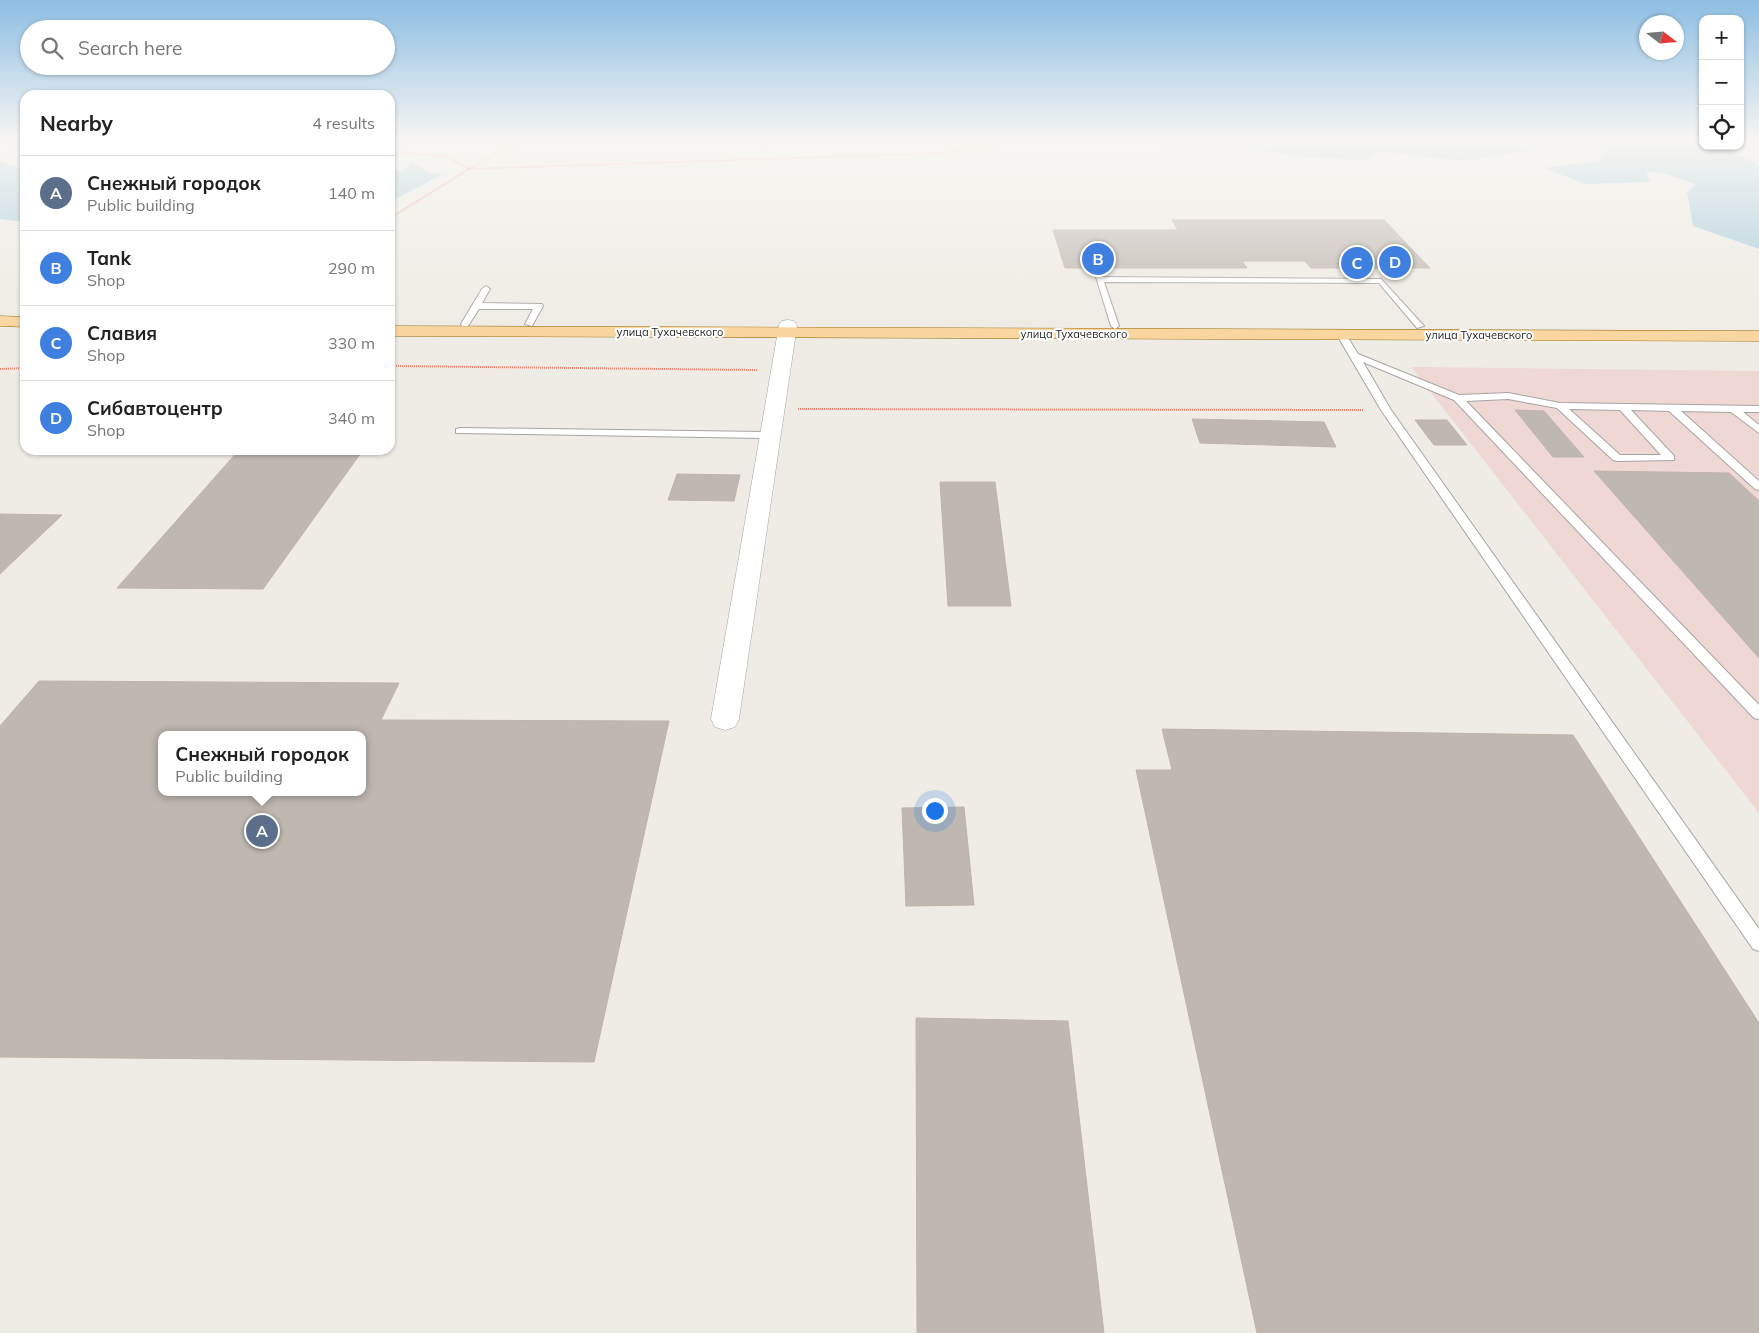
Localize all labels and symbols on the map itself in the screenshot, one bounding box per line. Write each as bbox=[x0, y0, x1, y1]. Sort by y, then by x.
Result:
north arrow bbox=[1639, 15, 1684, 60]
pin: B bbox=[1082, 240, 1114, 278]
pin: D bbox=[1379, 243, 1411, 281]
pin: C bbox=[1341, 244, 1373, 282]
street label: улица Тухачевского bbox=[617, 325, 723, 339]
street label: улица Тухачевского bbox=[1021, 327, 1127, 341]
street label: улица Тухачевского bbox=[1426, 328, 1532, 342]
your location bbox=[922, 798, 948, 824]
pin: A bbox=[246, 812, 278, 850]

